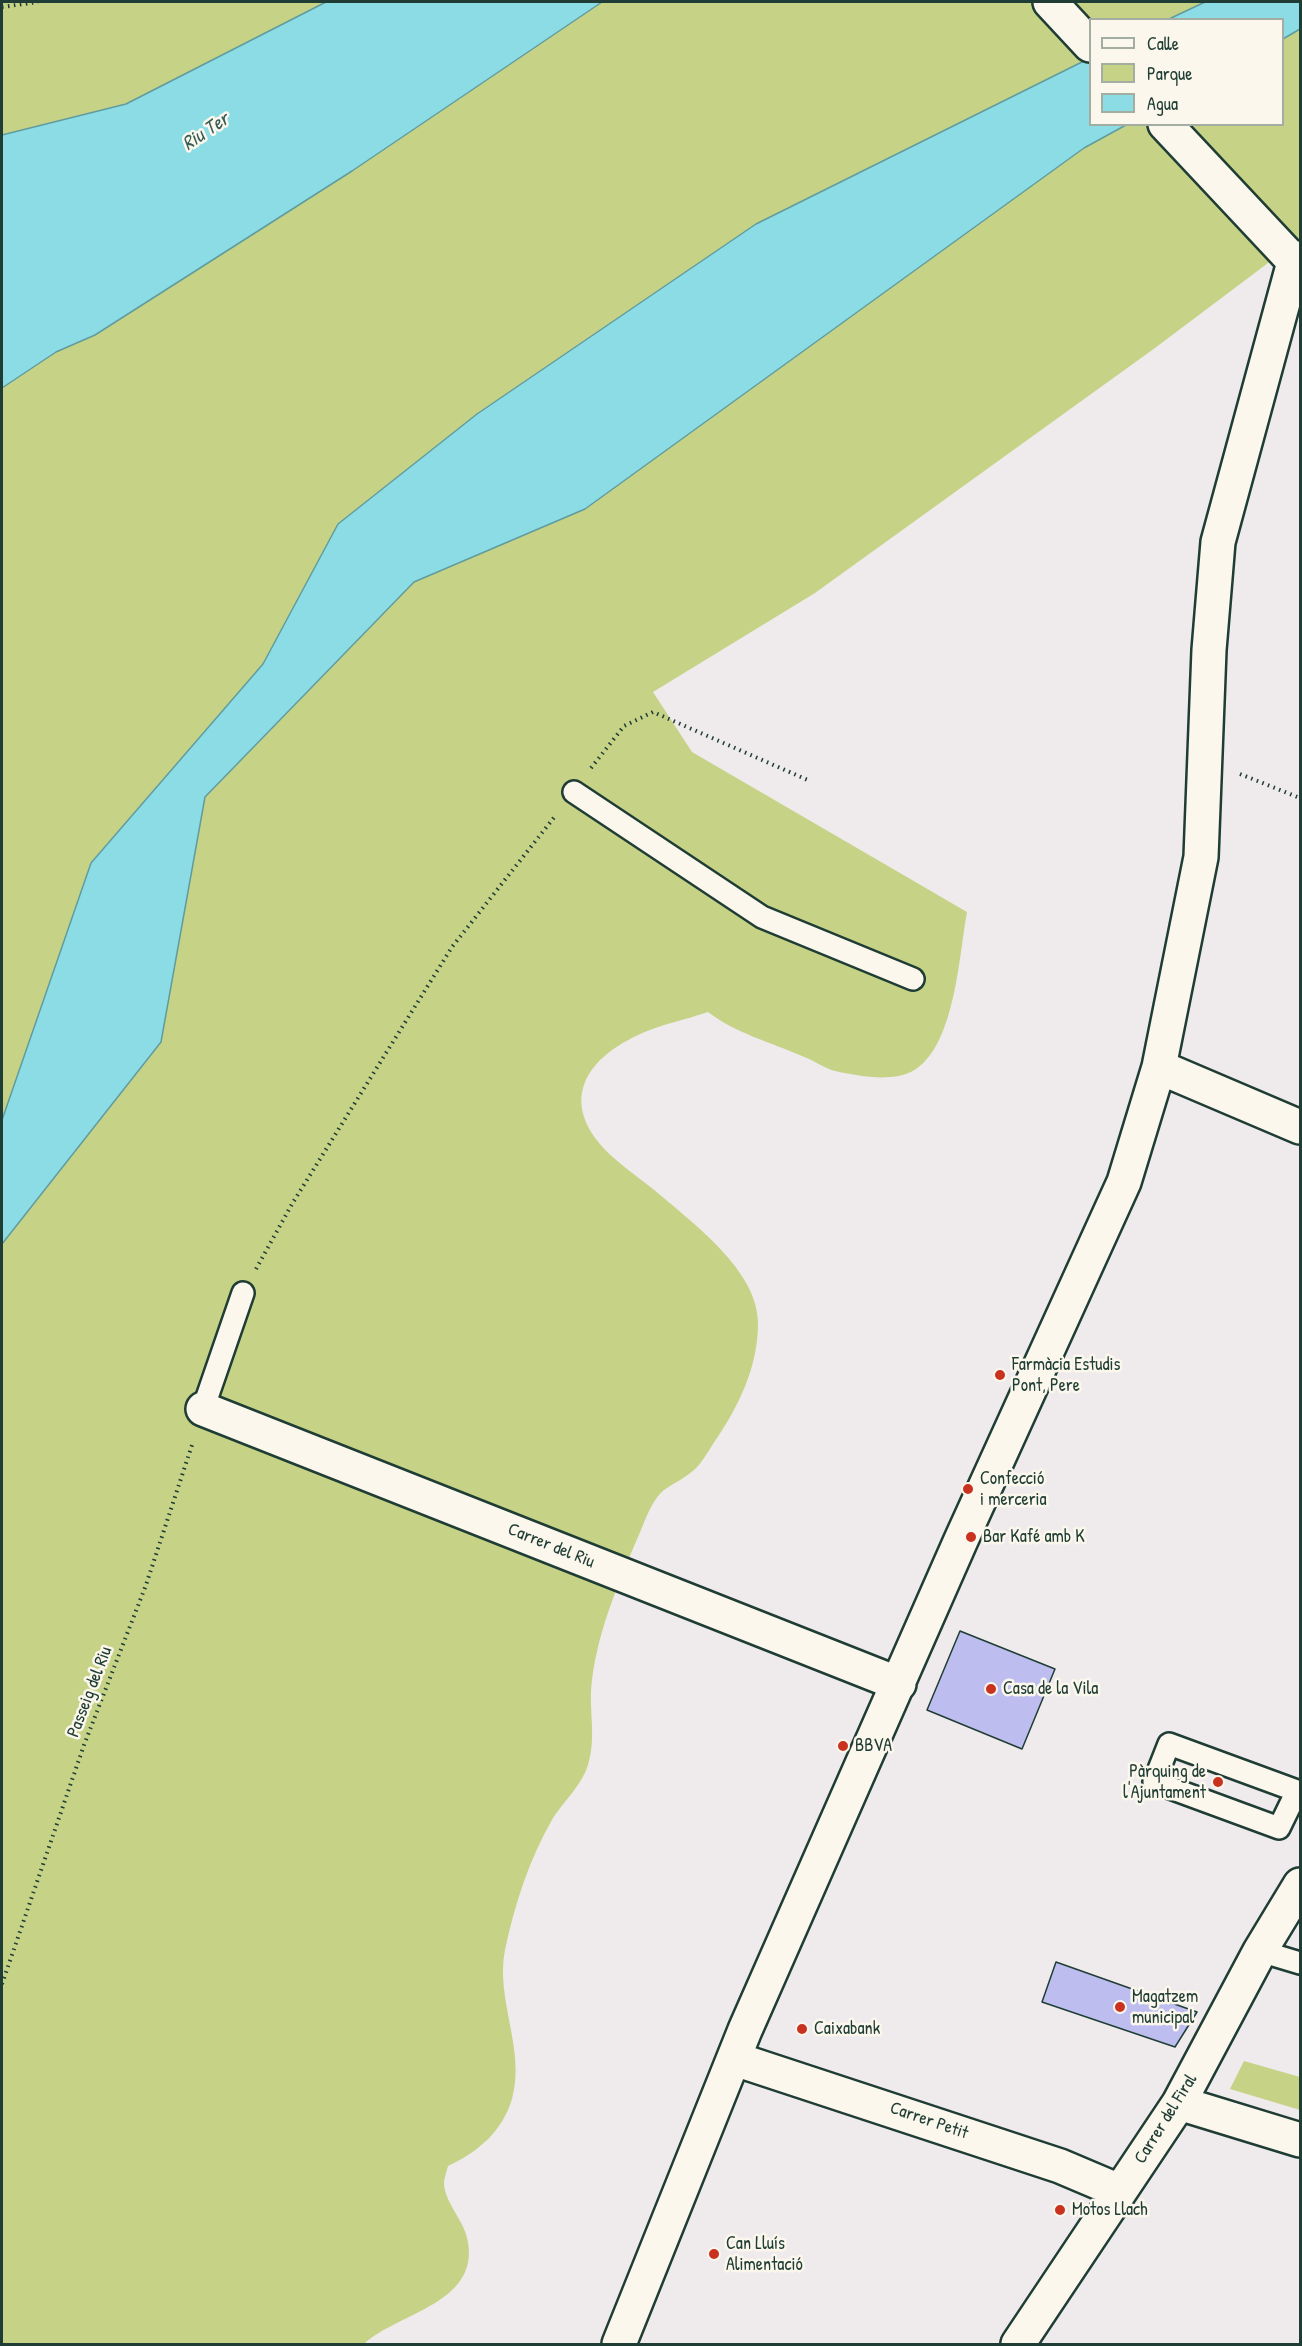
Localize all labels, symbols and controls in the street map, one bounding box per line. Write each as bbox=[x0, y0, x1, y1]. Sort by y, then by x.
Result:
legend bbox=[1089, 18, 1284, 126]
text: Calle bbox=[1147, 31, 1179, 56]
text: Parque bbox=[1147, 61, 1192, 86]
text: Agua bbox=[1147, 91, 1178, 116]
water label: Riu Ter bbox=[178, 108, 234, 156]
place label: Farmàcia Estudis Pont, Pere bbox=[1012, 1354, 1121, 1396]
marker: Farmàcia Estudis Pont, Pere bbox=[993, 1368, 1007, 1382]
place label: Confecció i merceria bbox=[980, 1468, 1047, 1510]
marker: Confecció i merceria bbox=[961, 1482, 975, 1496]
street label: Carrer del Riu bbox=[505, 1519, 597, 1573]
place label: Bar Kafé amb K bbox=[983, 1526, 1085, 1548]
marker: Bar Kafé amb K bbox=[964, 1530, 978, 1544]
street label: Passeig del Riu bbox=[63, 1644, 117, 1740]
place label: Casa de la Vila bbox=[1003, 1678, 1098, 1700]
marker: Casa de la Vila bbox=[984, 1682, 998, 1696]
place label: BBVA bbox=[855, 1735, 892, 1757]
marker: BBVA bbox=[836, 1739, 850, 1753]
place label: Pàrquing de l'Ajuntament bbox=[1123, 1761, 1206, 1804]
marker: Pàrquing de l'Ajuntament bbox=[1211, 1775, 1225, 1789]
place label: Magatzem municipal bbox=[1132, 1986, 1198, 2028]
marker: Magatzem municipal bbox=[1113, 2000, 1127, 2014]
place label: Caixabank bbox=[814, 2018, 880, 2040]
marker: Caixabank bbox=[795, 2022, 809, 2036]
street label: Carrer del Firal bbox=[1130, 2070, 1202, 2168]
street label: Carrer Petit bbox=[887, 2098, 971, 2144]
place label: Motos Llach bbox=[1072, 2199, 1148, 2221]
marker: Motos Llach bbox=[1053, 2203, 1067, 2217]
place label: Can Lluís Alimentació bbox=[726, 2233, 803, 2276]
marker: Can Lluís Alimentació bbox=[707, 2247, 721, 2261]

